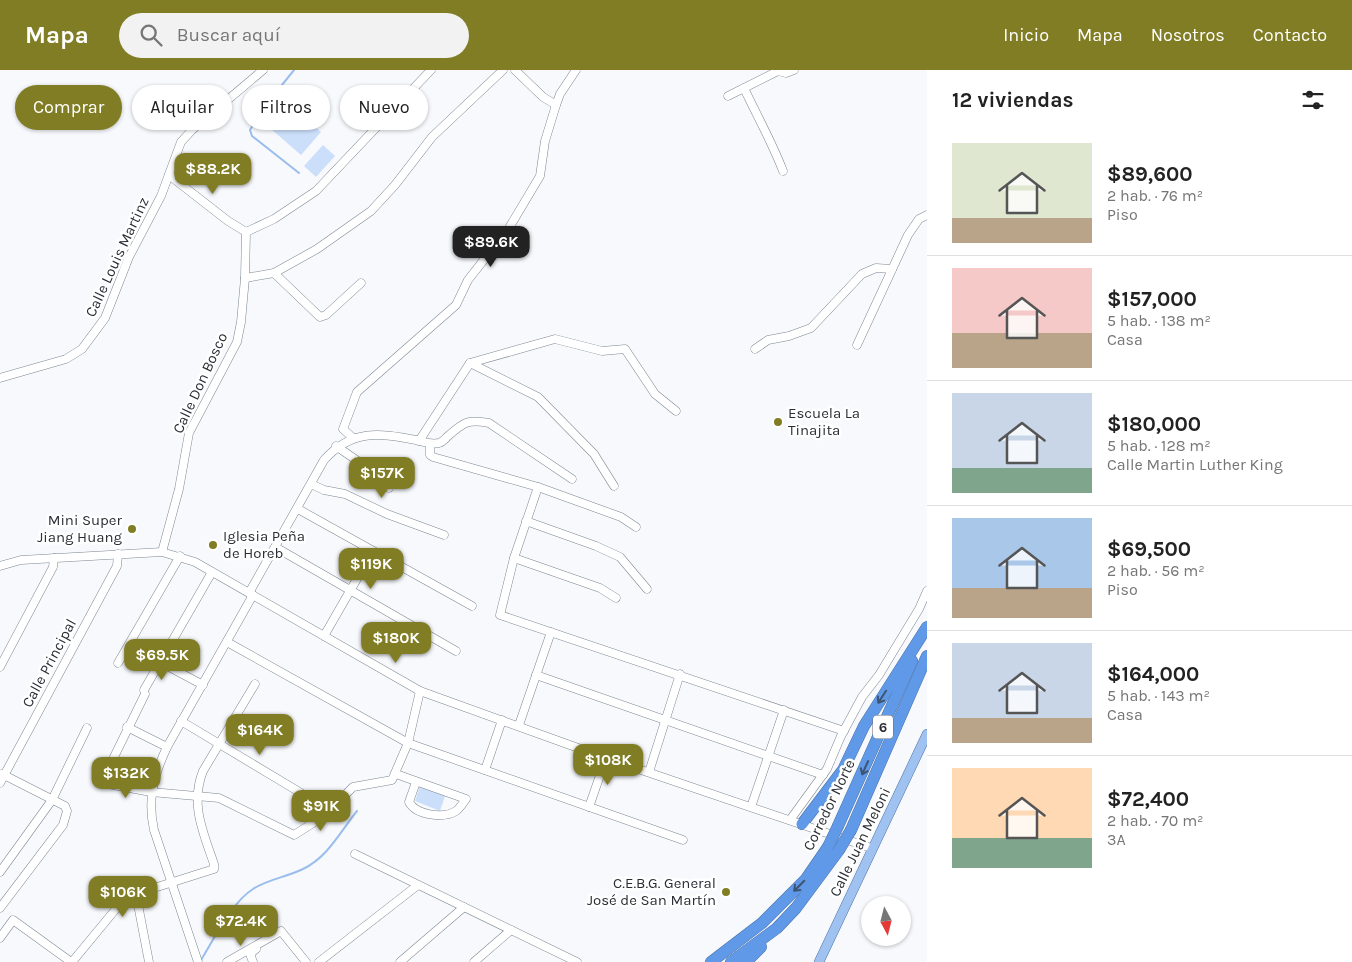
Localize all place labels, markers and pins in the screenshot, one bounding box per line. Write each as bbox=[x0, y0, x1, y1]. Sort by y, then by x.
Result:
pin: $88.2K bbox=[172, 152, 254, 195]
pin: $89.6K bbox=[450, 226, 532, 268]
place label: Escuela La Tinajita bbox=[788, 404, 860, 439]
marker: Escuela La Tinajita bbox=[772, 416, 784, 428]
pin: $157K bbox=[347, 456, 417, 499]
place label: Mini Super Jiang Huang bbox=[37, 511, 123, 546]
marker: Mini Super Jiang Huang bbox=[126, 523, 138, 535]
place label: Iglesia Peña de Horeb bbox=[223, 527, 305, 562]
marker: Iglesia Peña de Horeb bbox=[207, 539, 219, 551]
pin: $119K bbox=[336, 548, 406, 590]
pin: $180K bbox=[361, 622, 431, 664]
pin: $69.5K bbox=[121, 638, 203, 681]
pin: $164K bbox=[225, 714, 295, 756]
pin: $108K bbox=[573, 744, 643, 786]
pin: $132K bbox=[91, 756, 161, 799]
pin: $91K bbox=[291, 790, 351, 832]
place label: C.E.B.G. General José de San Martín bbox=[587, 874, 716, 909]
pin: $106K bbox=[88, 876, 158, 918]
marker: C.E.B.G. General José de San Martín bbox=[720, 886, 732, 898]
pin: $72.4K bbox=[200, 904, 282, 947]

